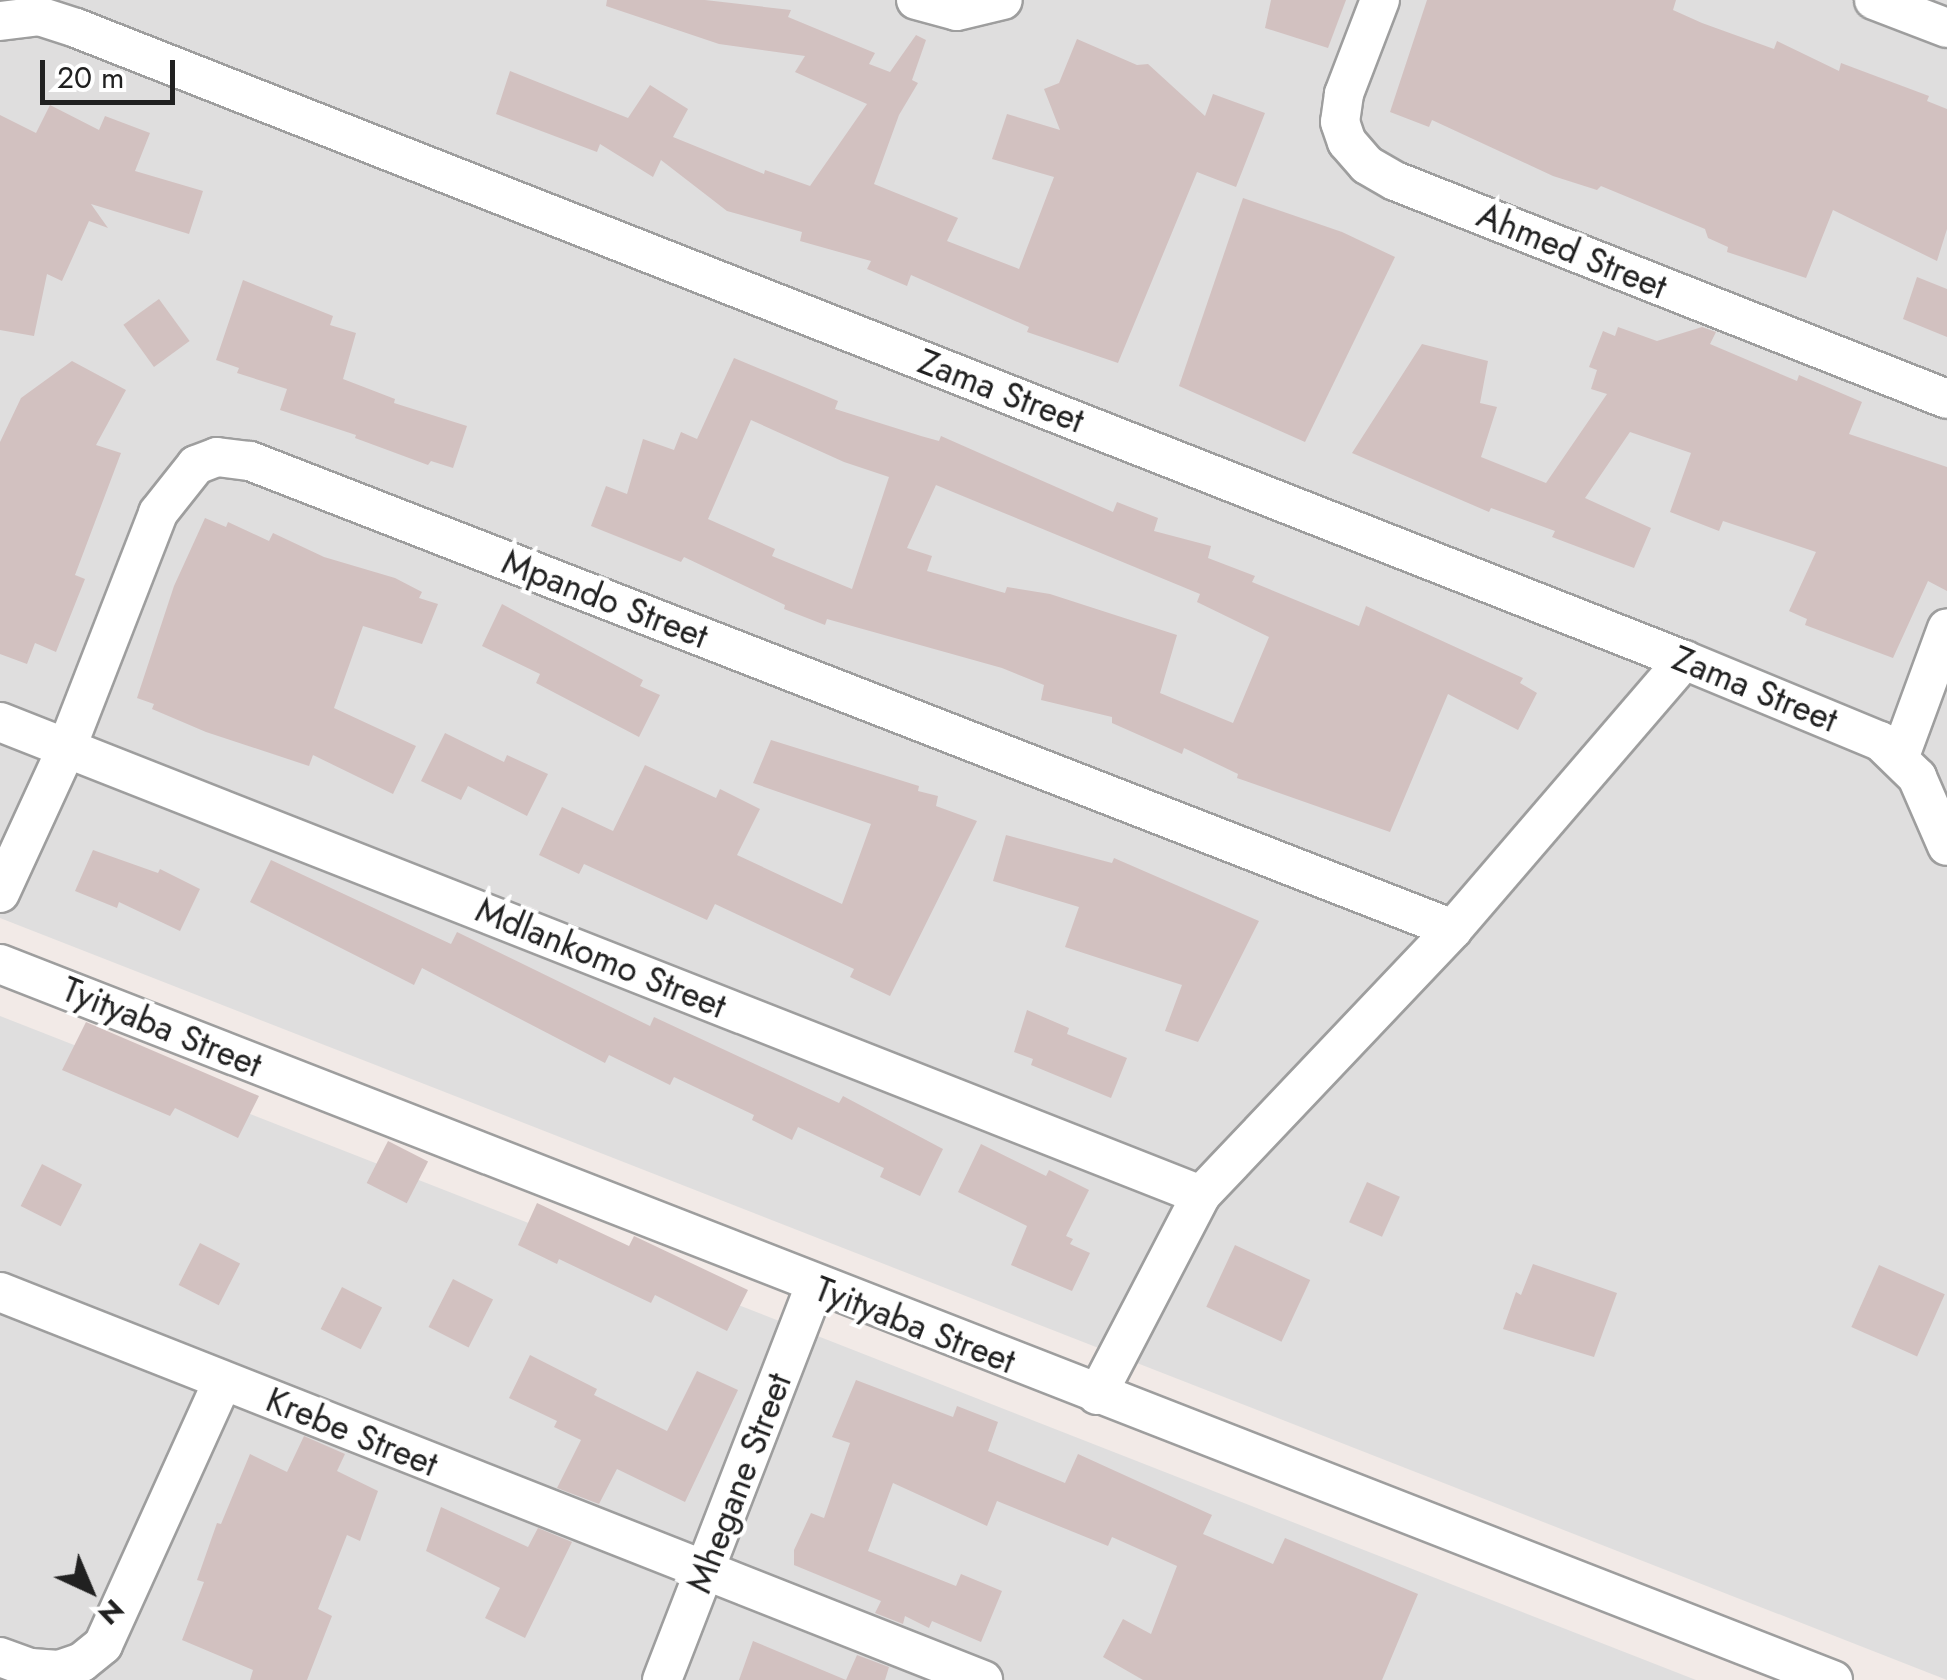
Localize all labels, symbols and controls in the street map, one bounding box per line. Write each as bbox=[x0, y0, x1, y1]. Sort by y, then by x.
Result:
scale bar bbox=[45, 40, 180, 102]
text: 20 m bbox=[57, 56, 124, 99]
street label: Ahmed Street bbox=[1471, 194, 1673, 308]
street label: Zama Street bbox=[912, 340, 1090, 442]
street label: Mpando Street bbox=[496, 541, 714, 657]
street label: Zama Street bbox=[1666, 637, 1844, 741]
street label: Mdlankomo Street bbox=[470, 889, 732, 1027]
street label: Tyityaba Street bbox=[56, 968, 268, 1086]
street label: Tyityaba Street bbox=[809, 1268, 1021, 1382]
street label: Mhegane Street bbox=[678, 1367, 800, 1599]
street label: Krebe Street bbox=[260, 1379, 444, 1485]
north arrow bbox=[40, 1540, 140, 1640]
text: N bbox=[89, 1589, 133, 1634]

